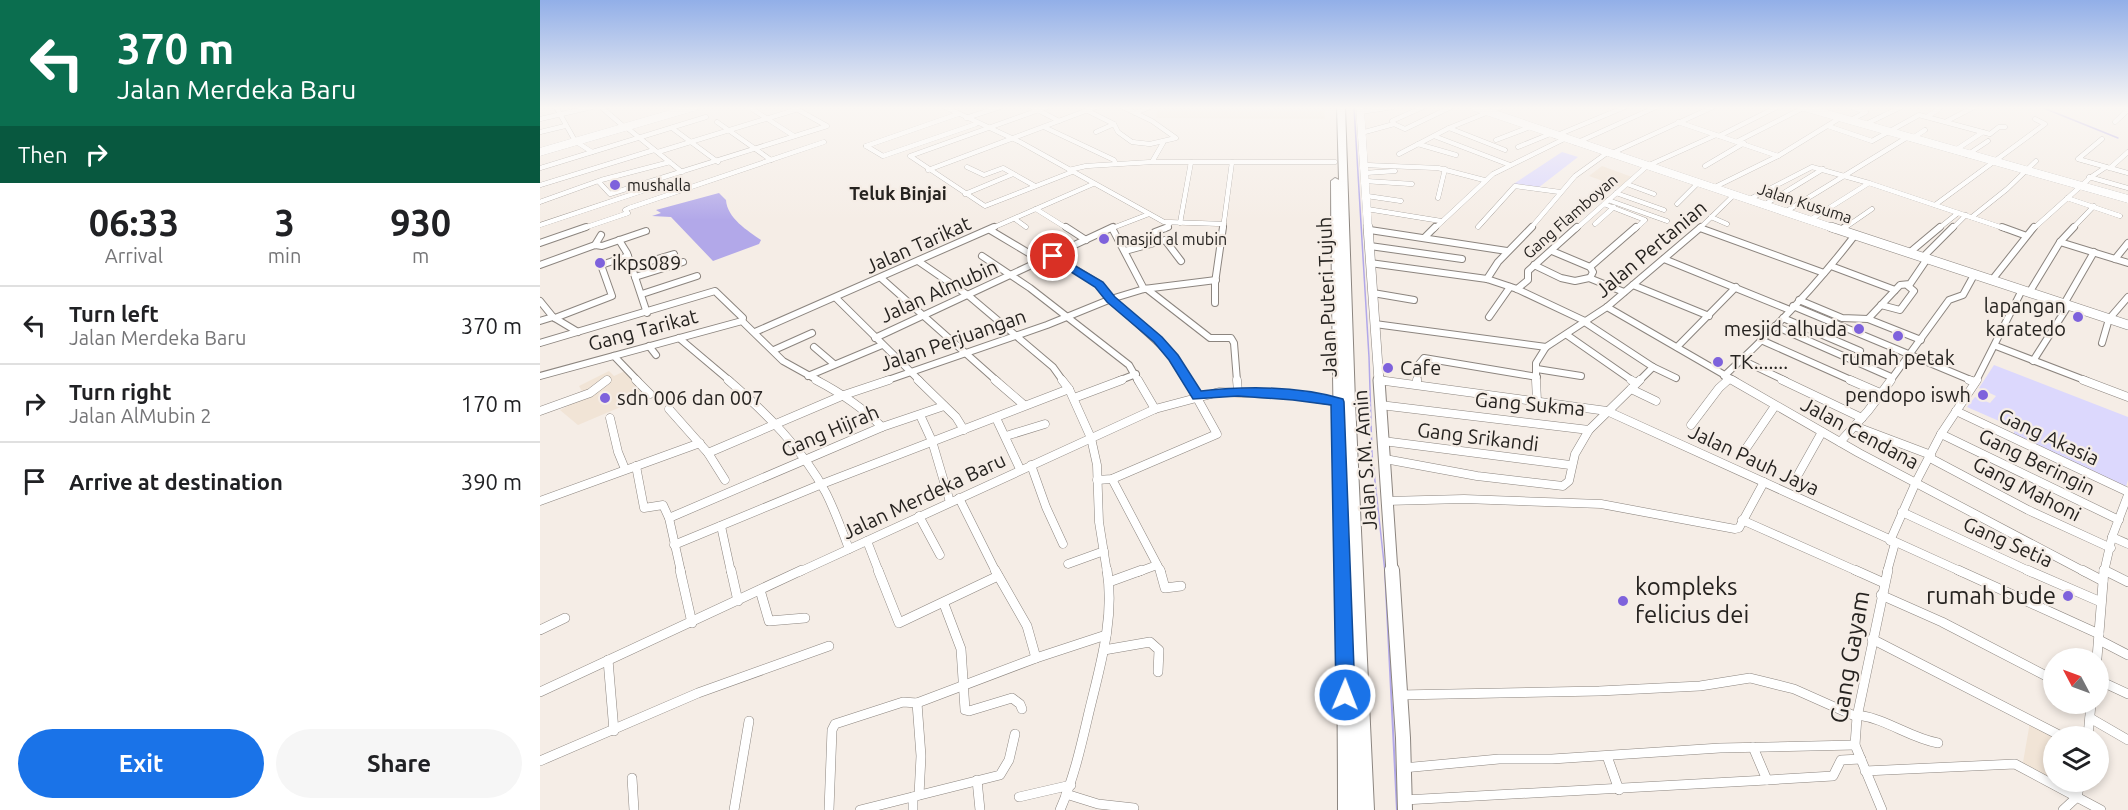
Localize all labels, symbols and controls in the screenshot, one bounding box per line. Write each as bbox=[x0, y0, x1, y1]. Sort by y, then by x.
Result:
icon: left bbox=[18, 24, 96, 102]
text: 370 m bbox=[117, 25, 234, 72]
text: Jalan Merdeka Baru bbox=[117, 74, 356, 104]
icon: right bbox=[80, 138, 113, 171]
text: Then bbox=[18, 142, 68, 167]
street label: Gang Flamboyan bbox=[1519, 170, 1621, 262]
place label: mushalla bbox=[627, 176, 691, 194]
marker: mushalla bbox=[608, 178, 622, 192]
street label: Jalan Kusuma bbox=[1755, 179, 1855, 227]
district label: Teluk Binjai bbox=[849, 183, 947, 203]
street label: Jalan Pertanian bbox=[1590, 195, 1711, 302]
text: 06:33 bbox=[89, 202, 179, 243]
text: 3 bbox=[274, 202, 295, 243]
text: 930 bbox=[390, 202, 451, 243]
street label: Jalan Tarikat bbox=[862, 211, 974, 278]
street label: Jalan Puteri Tujuh bbox=[1312, 216, 1341, 378]
pin bbox=[1027, 230, 1078, 281]
place label: masjid al mubin bbox=[1116, 230, 1227, 248]
marker: masjid al mubin bbox=[1097, 232, 1111, 246]
icon: arrive bbox=[1036, 239, 1069, 272]
text: Arrival bbox=[105, 244, 163, 267]
text: min bbox=[268, 244, 301, 267]
text: m bbox=[412, 244, 429, 267]
place label: ikps089 bbox=[612, 251, 681, 274]
street label: Jalan Almubin bbox=[876, 254, 1001, 327]
marker: ikps089 bbox=[593, 256, 607, 270]
place label: lapangan karatedo bbox=[1984, 294, 2066, 340]
text: Turn left bbox=[69, 301, 159, 326]
street label: Gang Tarikat bbox=[586, 304, 700, 355]
street label: Jalan Perjuangan bbox=[877, 304, 1029, 375]
icon: left bbox=[18, 309, 51, 342]
marker: lapangan karatedo bbox=[2071, 310, 2085, 324]
text: 370 m bbox=[461, 313, 522, 338]
place label: mesjid alhuda bbox=[1724, 317, 1847, 340]
marker: mesjid alhuda bbox=[1852, 322, 1866, 336]
text: Jalan Merdeka Baru bbox=[69, 326, 246, 349]
marker: rumah petak bbox=[1891, 329, 1905, 343]
place label: rumah petak bbox=[1841, 346, 1955, 369]
place label: TK....... bbox=[1730, 350, 1788, 373]
marker: TK....... bbox=[1711, 355, 1725, 369]
place label: Cafe bbox=[1400, 356, 1441, 379]
marker: Cafe bbox=[1381, 361, 1395, 375]
text: Turn right bbox=[69, 379, 171, 404]
place label: pendopo iswh bbox=[1845, 383, 1971, 406]
place label: sdn 006 dan 007 bbox=[617, 386, 764, 409]
icon: right bbox=[18, 387, 51, 420]
street label: Gang Sukma bbox=[1474, 387, 1586, 420]
marker: pendopo iswh bbox=[1976, 388, 1990, 402]
street label: Jalan S.M. Amin bbox=[1348, 389, 1381, 531]
text: 170 m bbox=[461, 391, 522, 416]
marker: sdn 006 dan 007 bbox=[598, 391, 612, 405]
street label: Jalan Cendana bbox=[1797, 392, 1923, 473]
street label: Gang Hijrah bbox=[777, 400, 882, 461]
street label: Gang Akasia bbox=[1995, 403, 2103, 470]
text: Jalan AlMubin 2 bbox=[69, 404, 212, 427]
street label: Gang Srikandi bbox=[1416, 418, 1540, 455]
street label: Jalan Pauh Jaya bbox=[1685, 419, 1823, 500]
street label: Gang Beringin bbox=[1975, 424, 2099, 500]
street label: Jalan Merdeka Baru bbox=[839, 448, 1009, 543]
street label: Gang Mahoni bbox=[1969, 451, 2085, 526]
icon: arrive bbox=[18, 465, 51, 498]
text: Arrive at destination bbox=[69, 469, 283, 494]
text: 390 m bbox=[461, 469, 522, 494]
street label: Gang Setia bbox=[1960, 512, 2057, 571]
place label: kompleks felicius dei bbox=[1635, 573, 1749, 628]
place label: rumah bude bbox=[1926, 582, 2056, 609]
street label: Gang Gayam bbox=[1825, 589, 1874, 725]
marker: rumah bude bbox=[2061, 589, 2075, 603]
marker: kompleks felicius dei bbox=[1616, 594, 1630, 608]
north arrow bbox=[2043, 648, 2109, 714]
map controls bbox=[2043, 648, 2109, 792]
position arrow bbox=[1313, 663, 1377, 727]
button: layers bbox=[2043, 726, 2109, 792]
button: Exit bbox=[18, 729, 264, 798]
button: Share bbox=[276, 729, 522, 798]

